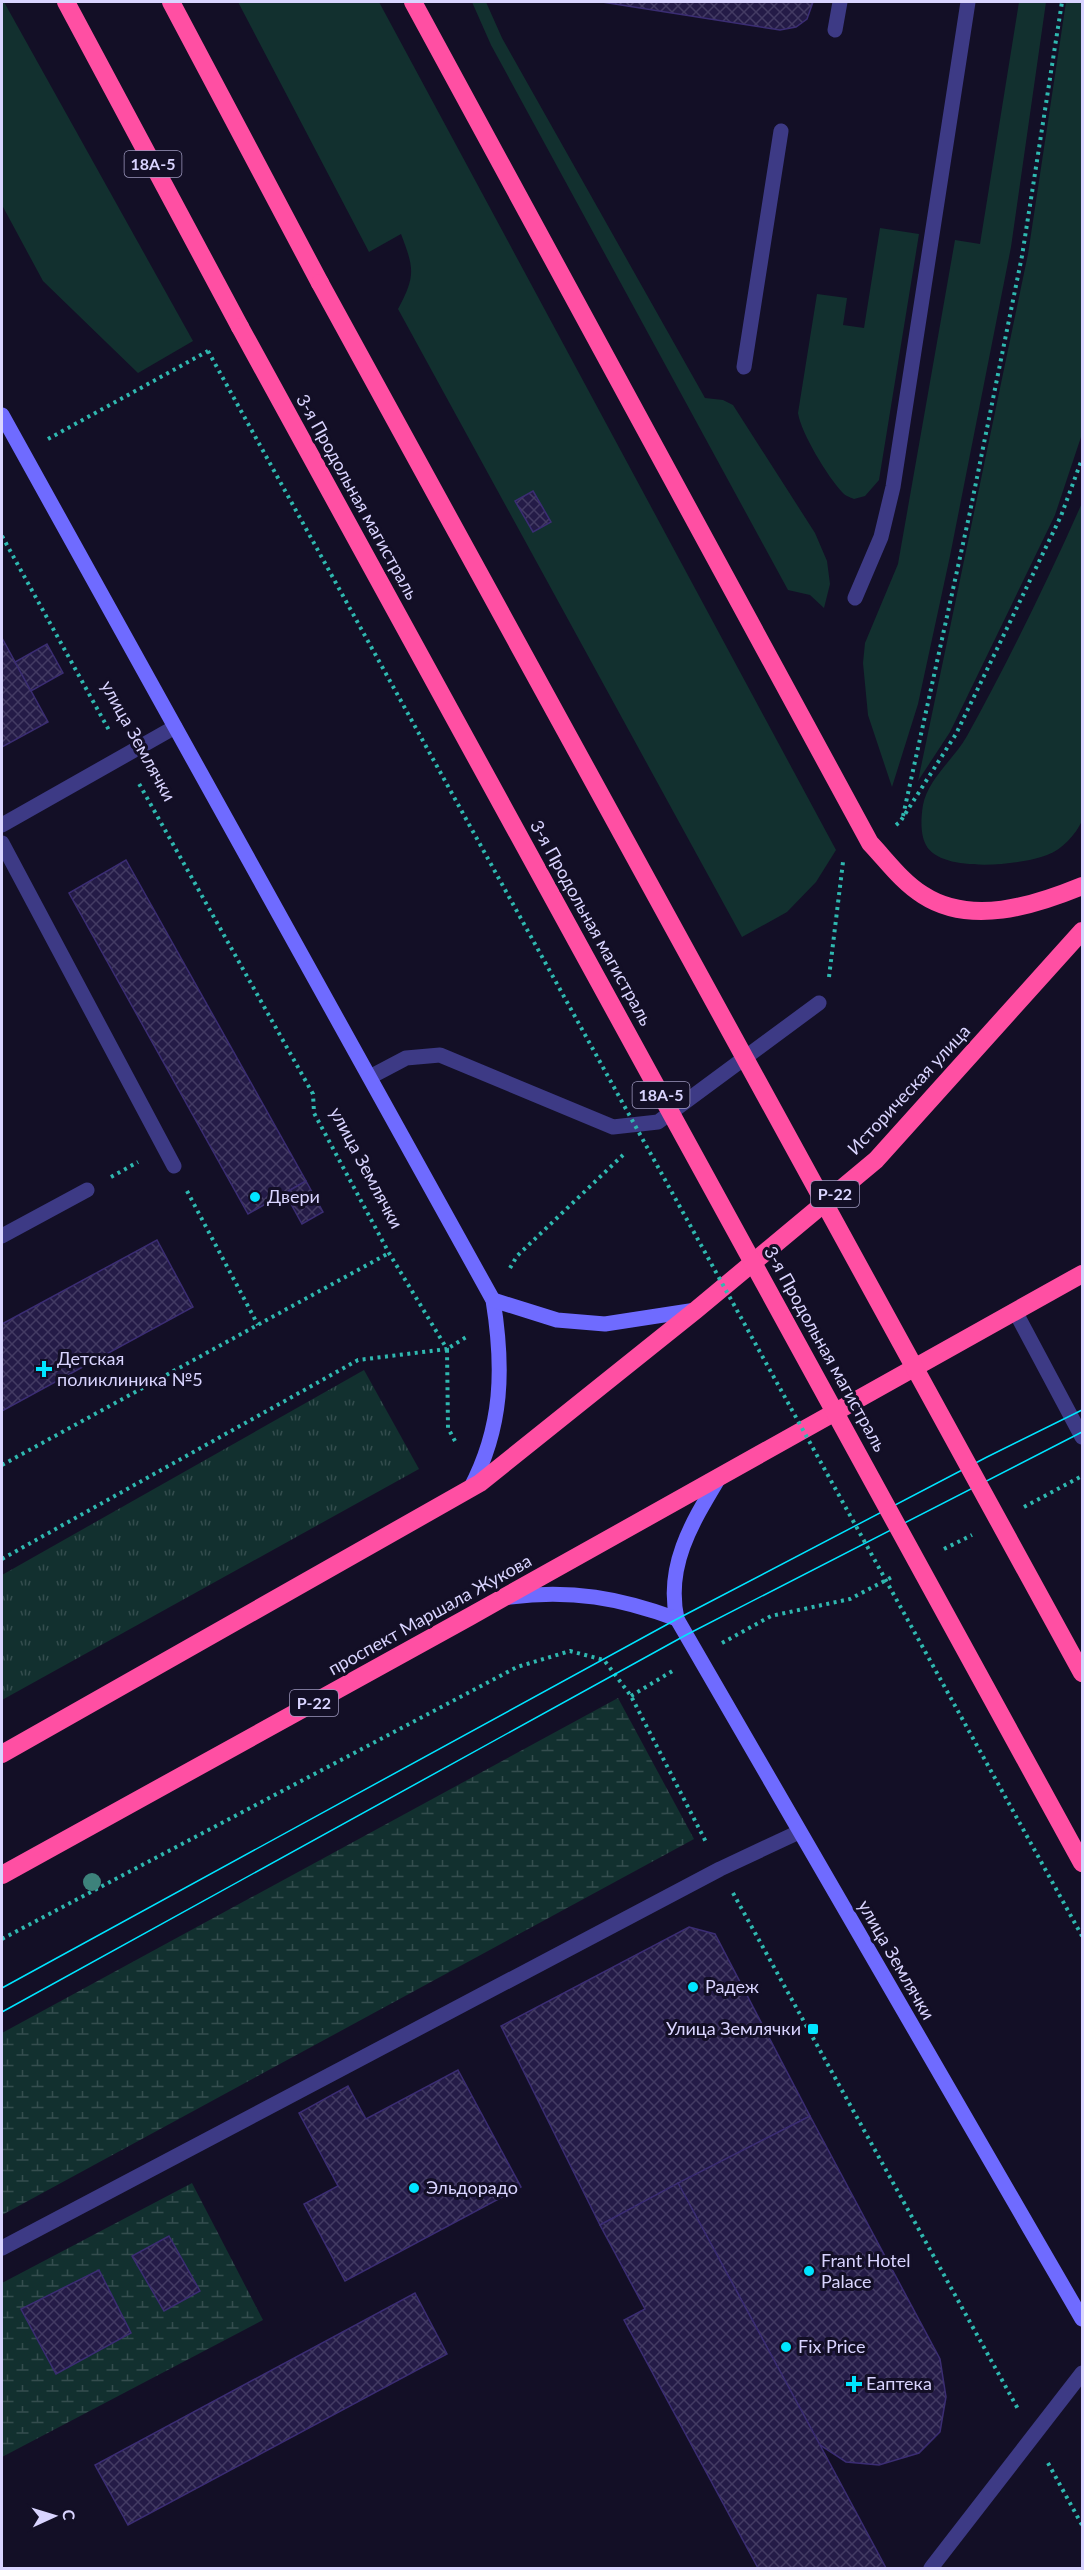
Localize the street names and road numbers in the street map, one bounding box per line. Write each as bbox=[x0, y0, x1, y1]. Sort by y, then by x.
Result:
road number: 18А-5 bbox=[124, 151, 182, 177]
street label: 3-я Продольная магистраль bbox=[292, 390, 424, 603]
street label: улица Землячки bbox=[97, 676, 181, 805]
street label: 3-я Продольная магистраль bbox=[526, 816, 658, 1029]
street label: Историческая улица bbox=[842, 1020, 974, 1159]
road number: 18А-5 bbox=[632, 1082, 690, 1108]
street label: улица Землячки bbox=[326, 1103, 408, 1232]
road number: Р-22 bbox=[811, 1181, 859, 1207]
street label: 3-я Продольная магистраль bbox=[760, 1242, 892, 1455]
street label: проспект Маршала Жукова bbox=[324, 1549, 535, 1679]
road number: Р-22 bbox=[290, 1690, 338, 1716]
street label: улица Землячки bbox=[854, 1896, 940, 2023]

